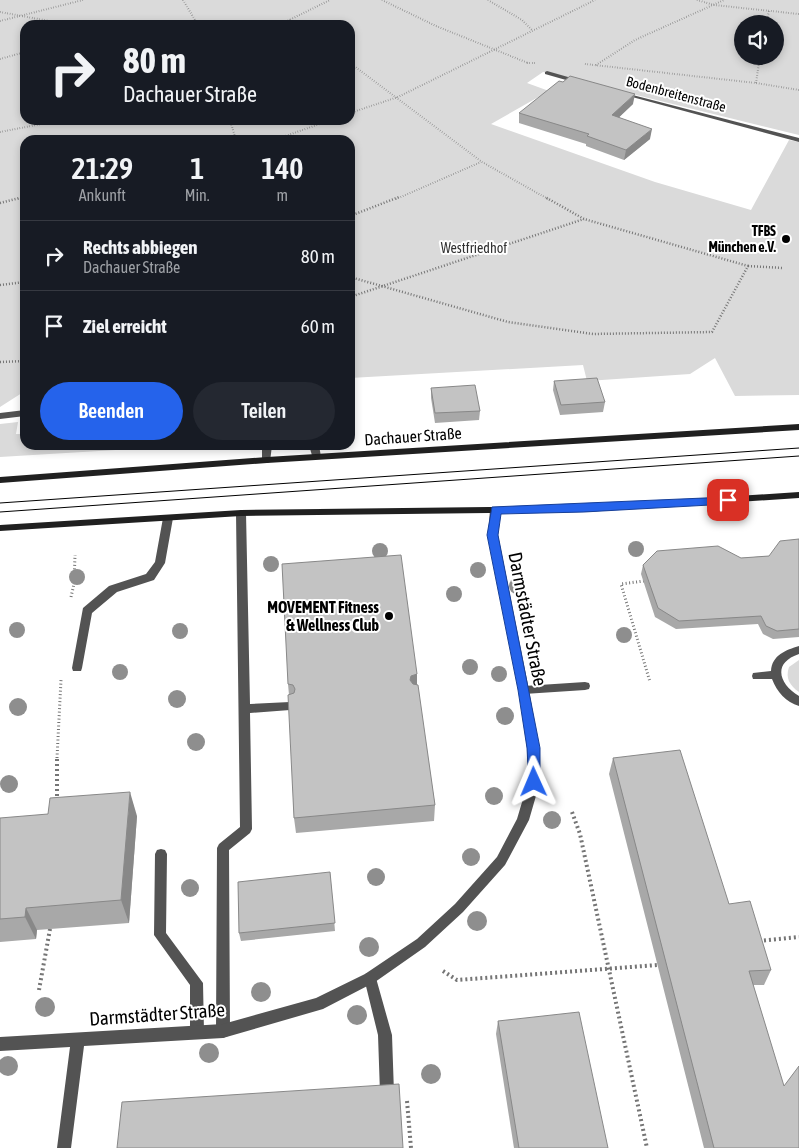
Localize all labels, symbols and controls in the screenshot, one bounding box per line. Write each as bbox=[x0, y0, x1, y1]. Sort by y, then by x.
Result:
map controls bbox=[734, 15, 784, 65]
button: sound bbox=[734, 15, 784, 65]
icon: right bbox=[40, 40, 105, 105]
text: 80 m bbox=[123, 40, 186, 80]
street label: Bodenbreitenstraße bbox=[624, 73, 728, 115]
text: Dachauer Straße bbox=[123, 81, 257, 107]
text: 21:29 bbox=[71, 151, 133, 185]
text: 1 bbox=[190, 151, 204, 185]
text: 140 bbox=[261, 151, 303, 185]
text: Ankunft bbox=[79, 186, 126, 204]
text: Min. bbox=[185, 186, 210, 204]
text: m bbox=[277, 186, 288, 204]
place label: TFBS München e.V. bbox=[708, 223, 777, 255]
marker: TFBS München e.V. bbox=[780, 233, 792, 245]
text: Rechts abbiegen bbox=[83, 236, 198, 258]
park label: Westfriedhof bbox=[441, 240, 507, 256]
icon: right bbox=[40, 242, 68, 270]
text: 80 m bbox=[301, 245, 335, 267]
text: Dachauer Straße bbox=[83, 258, 180, 276]
icon: arrive bbox=[40, 312, 68, 340]
text: Ziel erreicht bbox=[83, 315, 167, 337]
text: 60 m bbox=[301, 315, 335, 337]
button: Beenden bbox=[40, 382, 183, 440]
button: Teilen bbox=[193, 382, 335, 440]
street label: Dachauer Straße bbox=[364, 424, 462, 448]
pin bbox=[707, 479, 749, 521]
icon: arrive bbox=[714, 486, 742, 514]
street label: Darmstädter Straße bbox=[504, 550, 552, 688]
place label: MOVEMENT Fitness & Wellness Club bbox=[267, 598, 379, 634]
marker: MOVEMENT Fitness & Wellness Club bbox=[383, 610, 395, 622]
position arrow bbox=[507, 755, 559, 807]
street label: Darmstädter Straße bbox=[88, 998, 226, 1030]

